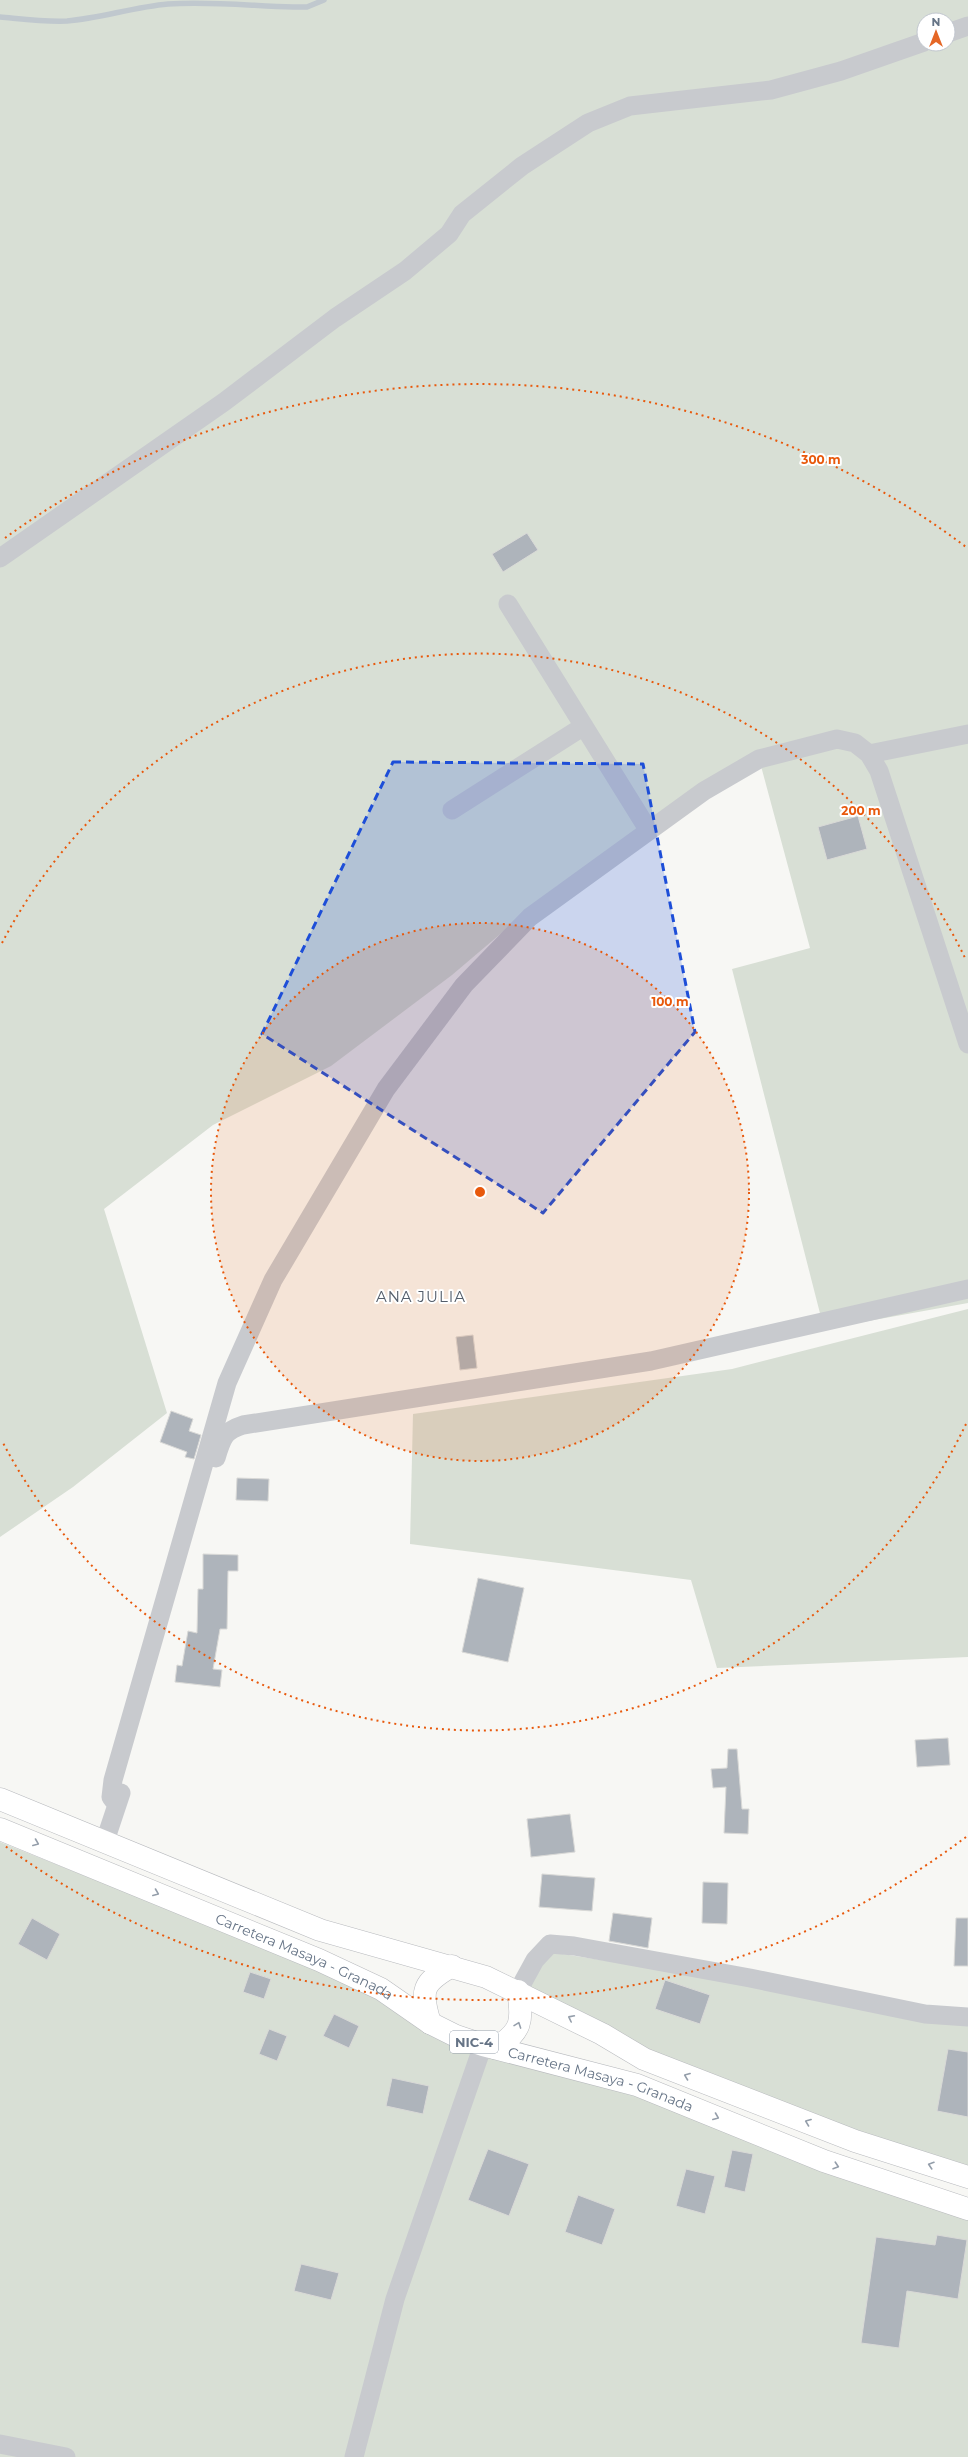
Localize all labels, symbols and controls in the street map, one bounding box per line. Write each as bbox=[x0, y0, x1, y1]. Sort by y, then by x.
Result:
north arrow bbox=[916, 12, 956, 52]
text: N bbox=[932, 15, 940, 29]
text: 300 m bbox=[800, 452, 841, 467]
text: 200 m bbox=[841, 803, 881, 818]
text: 100 m bbox=[652, 994, 688, 1009]
centre of rings bbox=[473, 1185, 487, 1199]
district label: ANA JULIA bbox=[376, 1287, 466, 1306]
one-way arrow bbox=[33, 1839, 40, 1847]
one-way arrow bbox=[152, 1888, 160, 1896]
street label: Carretera Masaya - Granada bbox=[213, 1909, 397, 2004]
one-way arrow bbox=[567, 2015, 575, 2023]
one-way arrow bbox=[513, 2021, 522, 2028]
road number: NIC-4 bbox=[450, 2031, 498, 2053]
street label: Carretera Masaya - Granada bbox=[506, 2043, 696, 2116]
one-way arrow bbox=[683, 2072, 690, 2080]
one-way arrow bbox=[711, 2112, 719, 2120]
one-way arrow bbox=[805, 2119, 812, 2127]
one-way arrow bbox=[833, 2161, 840, 2169]
one-way arrow bbox=[928, 2161, 935, 2170]

